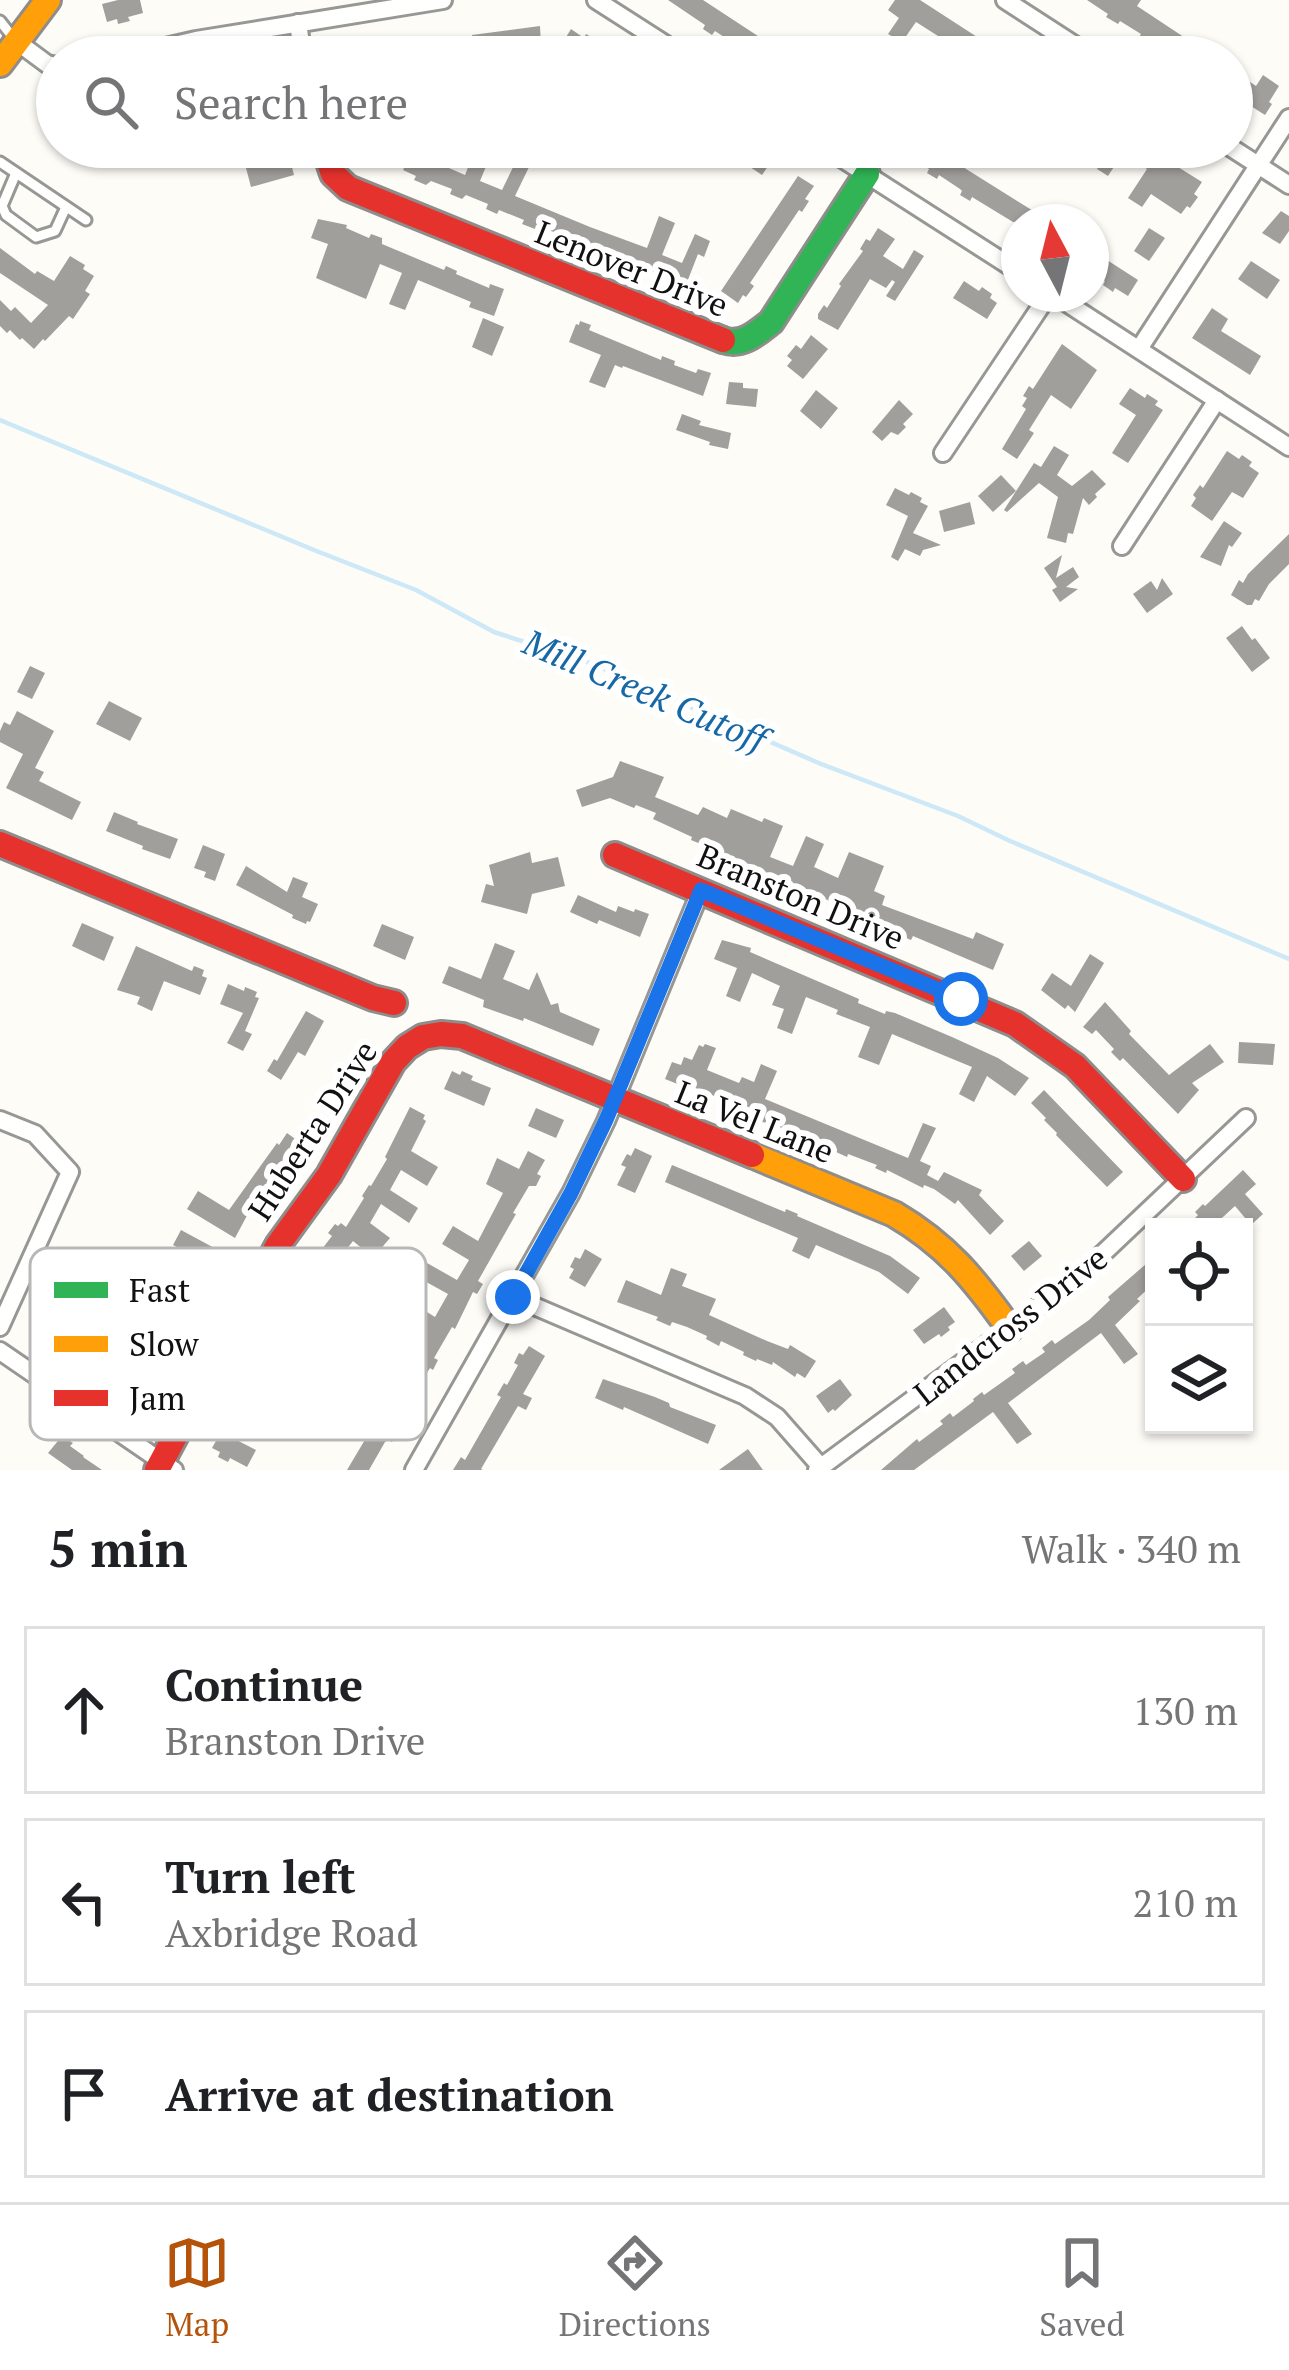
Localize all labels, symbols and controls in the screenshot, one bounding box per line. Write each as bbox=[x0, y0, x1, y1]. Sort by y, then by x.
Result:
search box bbox=[36, 36, 1253, 168]
icon: search bbox=[78, 69, 144, 135]
text: Search here bbox=[174, 72, 408, 132]
north arrow bbox=[1001, 204, 1109, 312]
street label: Lenover Drive bbox=[529, 210, 735, 326]
water label: Mill Creek Cutoff bbox=[516, 617, 779, 765]
street label: Branston Drive bbox=[691, 833, 911, 959]
route start bbox=[934, 972, 988, 1026]
street label: Huberta Drive bbox=[238, 1032, 386, 1228]
street label: La Vel Lane bbox=[670, 1070, 840, 1172]
map controls bbox=[1145, 1218, 1253, 1434]
button: locate bbox=[1145, 1218, 1253, 1326]
street label: Landcross Drive bbox=[904, 1236, 1116, 1414]
legend bbox=[30, 1248, 426, 1440]
text: Fast bbox=[129, 1268, 190, 1311]
route end bbox=[486, 1270, 540, 1324]
text: Slow bbox=[129, 1322, 199, 1365]
button: layers bbox=[1145, 1326, 1253, 1434]
text: Jam bbox=[129, 1376, 185, 1419]
text: 5 min bbox=[48, 1514, 188, 1582]
text: Walk · 340 m bbox=[1022, 1522, 1241, 1574]
text: Continue bbox=[165, 1654, 363, 1714]
icon: ahead bbox=[51, 1677, 117, 1743]
text: 130 m bbox=[1133, 1684, 1238, 1736]
text: Branston Drive bbox=[165, 1714, 425, 1766]
text: Turn left bbox=[165, 1846, 356, 1906]
icon: left bbox=[51, 1869, 117, 1935]
text: 210 m bbox=[1133, 1876, 1238, 1928]
text: Axbridge Road bbox=[165, 1906, 418, 1958]
icon: arrive bbox=[51, 2061, 117, 2127]
text: Arrive at destination bbox=[165, 2064, 614, 2124]
tab: Map bbox=[164, 2230, 230, 2345]
tab: Directions bbox=[559, 2230, 711, 2345]
tab: Saved bbox=[1039, 2230, 1125, 2345]

